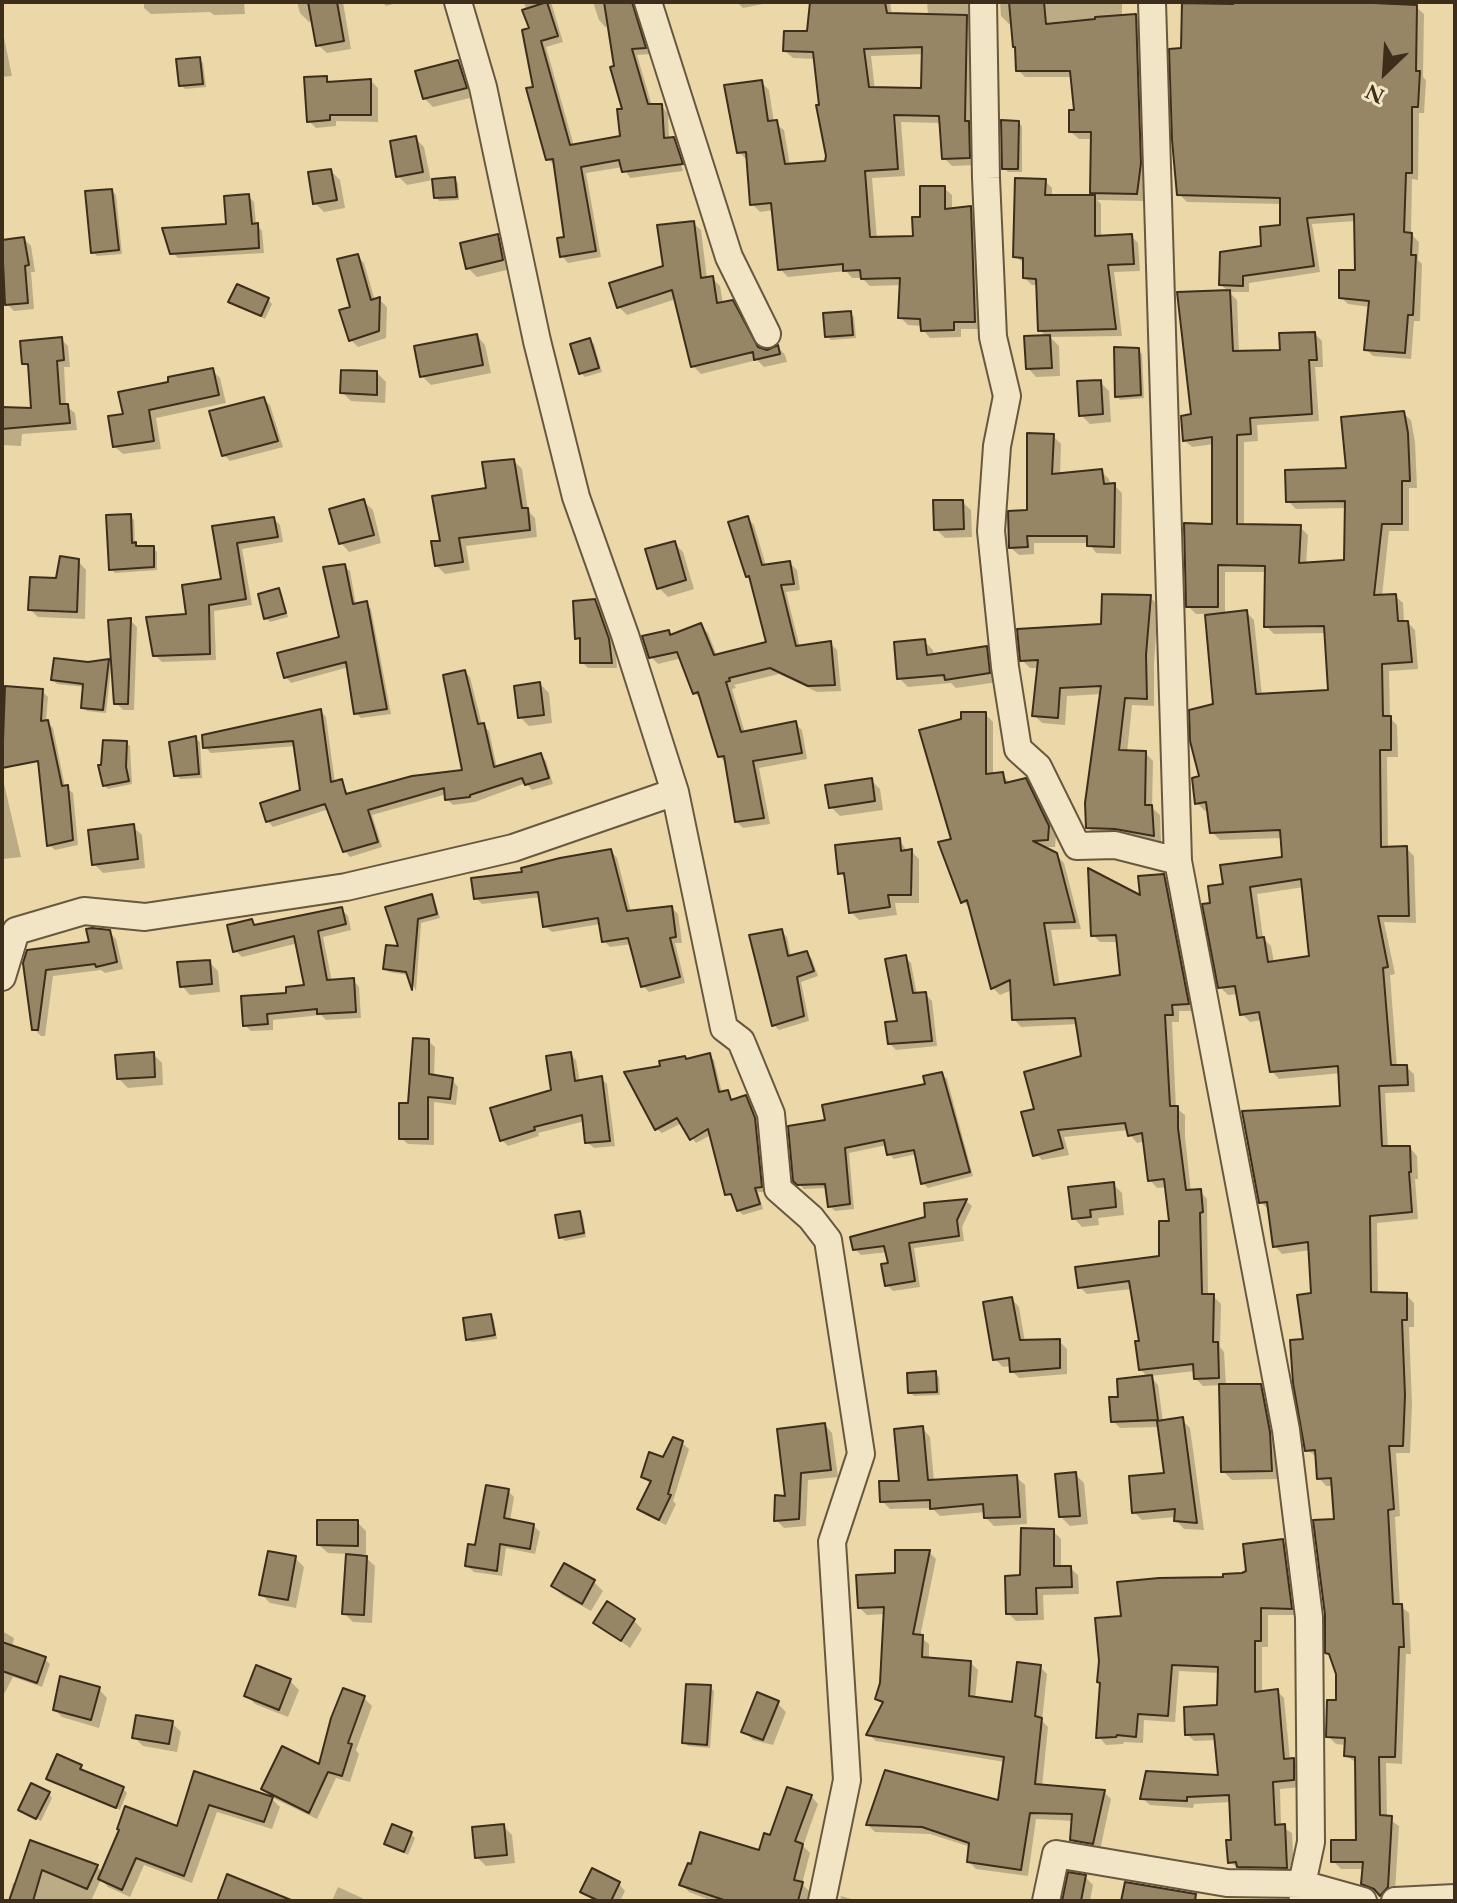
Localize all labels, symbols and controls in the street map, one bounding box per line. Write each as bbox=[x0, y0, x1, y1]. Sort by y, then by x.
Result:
north arrow bbox=[1345, 32, 1425, 112]
text: N bbox=[1360, 77, 1389, 111]

